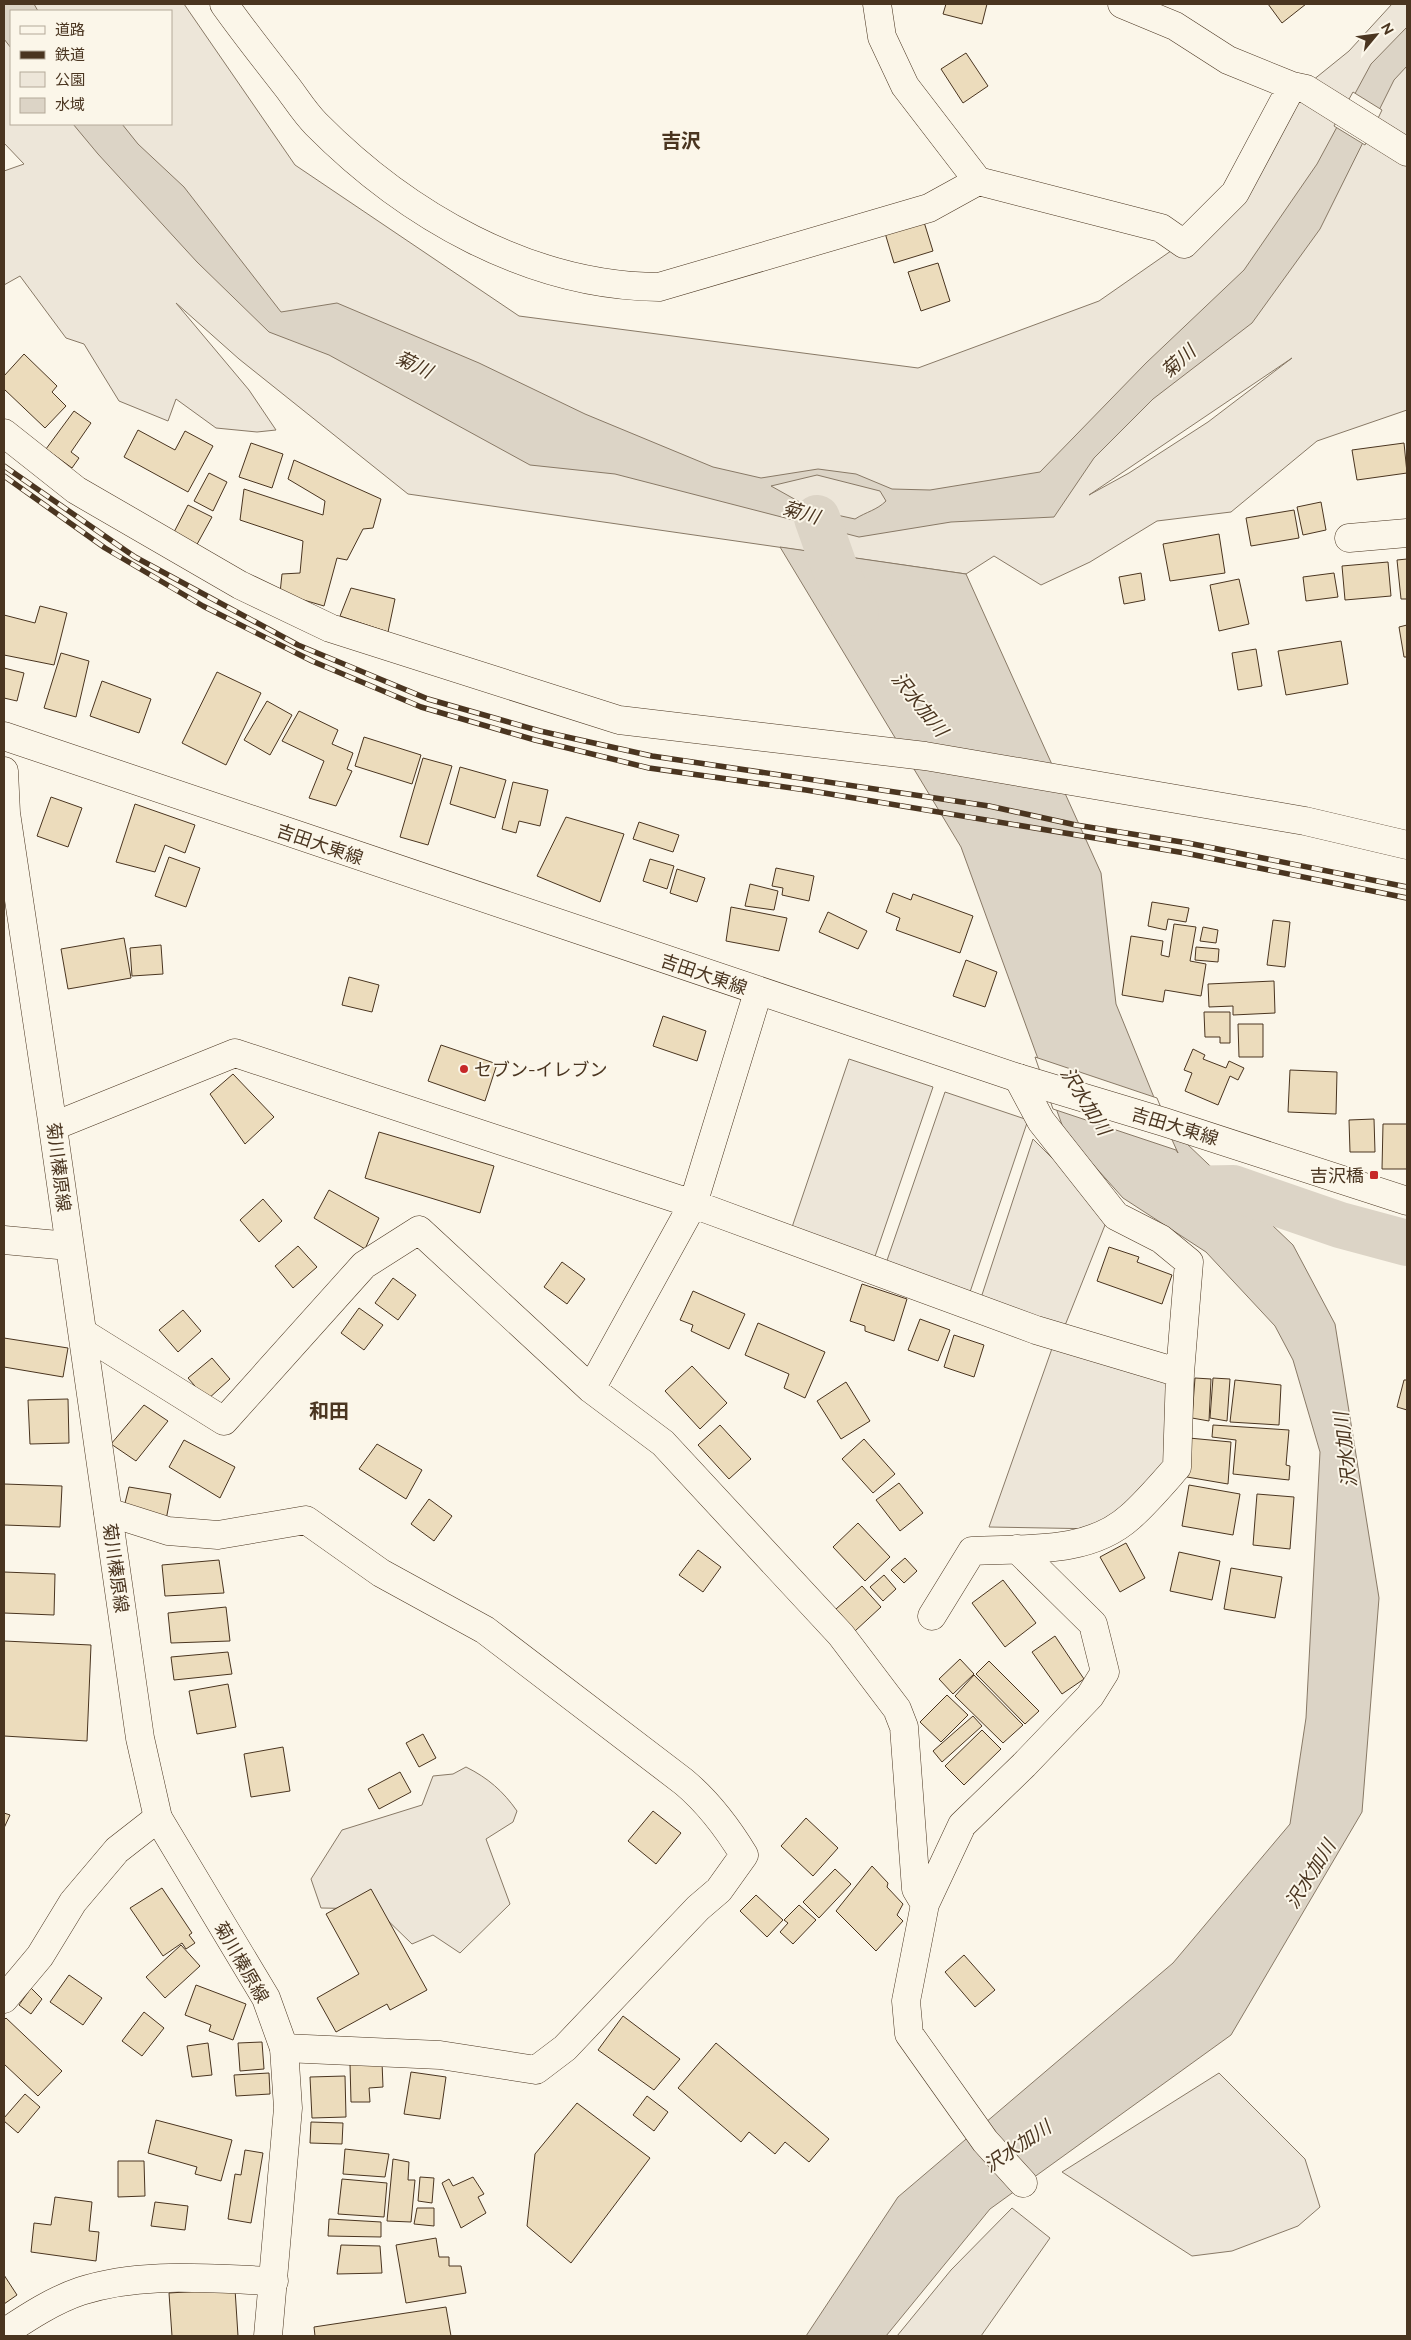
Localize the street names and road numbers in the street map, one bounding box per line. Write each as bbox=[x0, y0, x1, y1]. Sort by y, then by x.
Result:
street label: 吉田大東線 bbox=[274, 819, 366, 869]
street label: 吉田大東線 bbox=[658, 949, 750, 999]
street label: 吉田大東線 bbox=[1129, 1103, 1221, 1149]
street label: 菊川榛原線 bbox=[43, 1121, 75, 1213]
street label: 菊川榛原線 bbox=[99, 1522, 133, 1614]
street label: 菊川榛原線 bbox=[210, 1918, 274, 2006]

